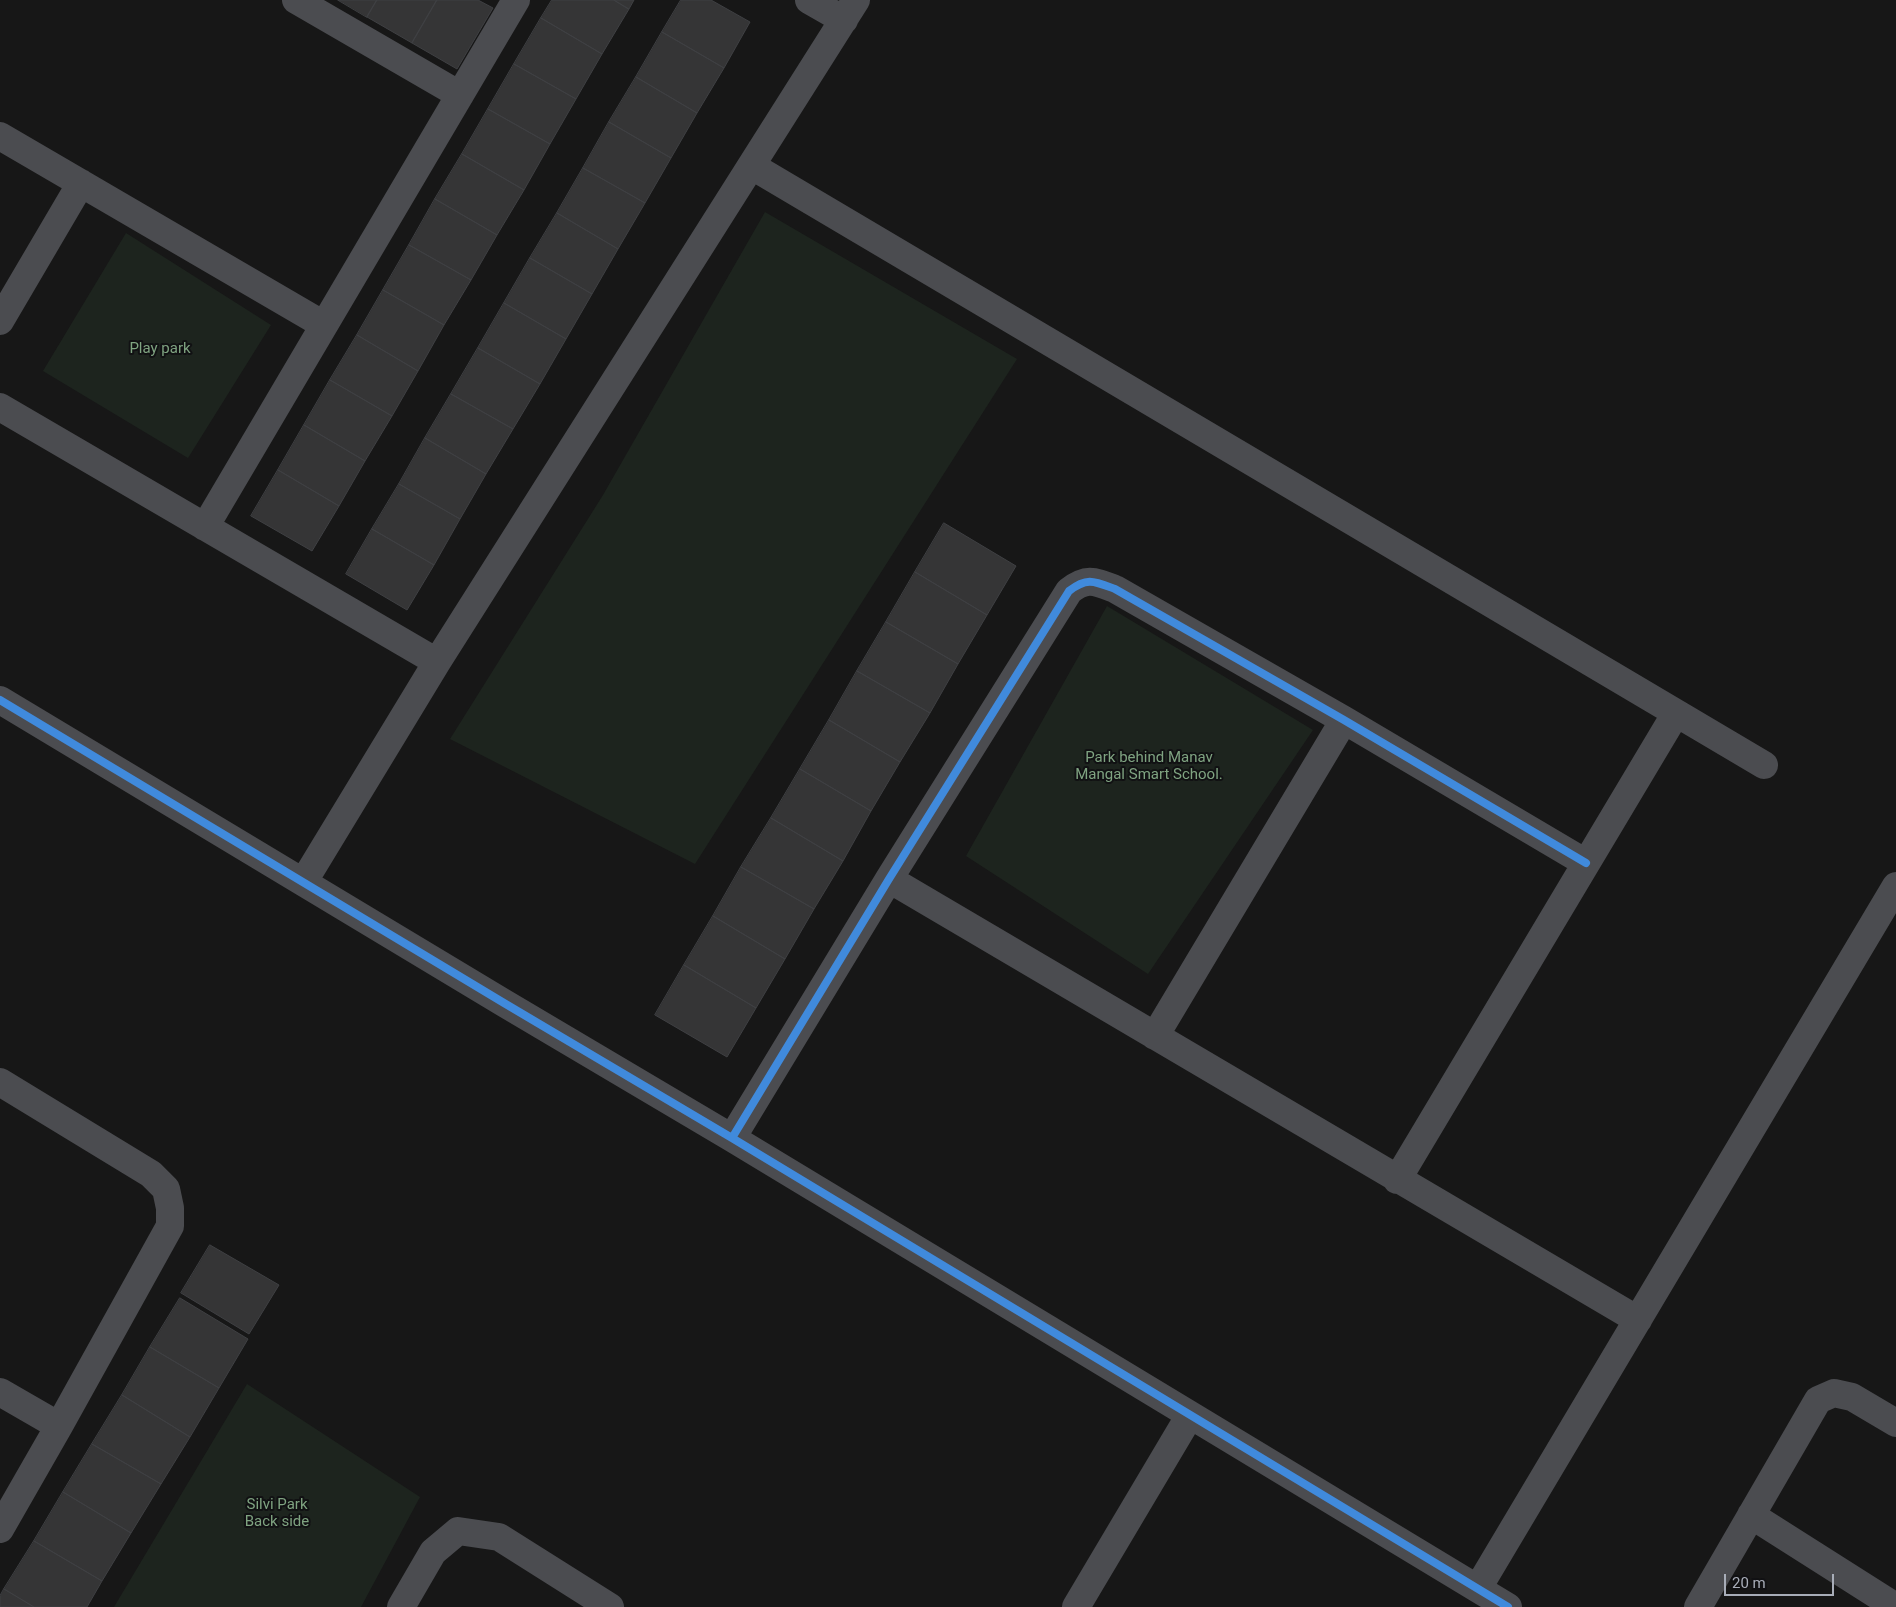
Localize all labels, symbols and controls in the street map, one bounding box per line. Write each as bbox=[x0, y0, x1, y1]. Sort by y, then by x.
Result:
park label: Play park bbox=[129, 340, 191, 358]
park label: Park behind Manav Mangal Smart School. bbox=[1075, 749, 1223, 784]
park label: Silvi Park Back side bbox=[245, 1496, 309, 1531]
scale bar bbox=[1726, 1564, 1836, 1596]
text: 20 m bbox=[1732, 1574, 1766, 1592]

